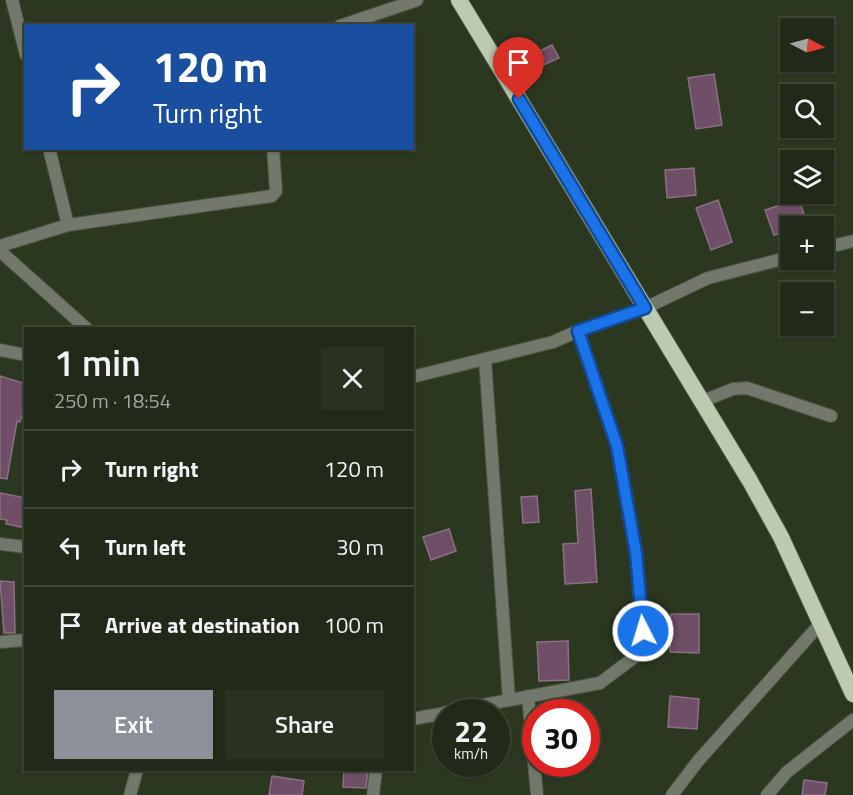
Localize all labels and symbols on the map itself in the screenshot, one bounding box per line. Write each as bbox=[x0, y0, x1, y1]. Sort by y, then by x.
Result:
north arrow bbox=[780, 18, 834, 72]
pin bbox=[493, 37, 544, 99]
position arrow bbox=[611, 599, 675, 663]
speed limit sign: 30 bbox=[522, 699, 600, 777]

